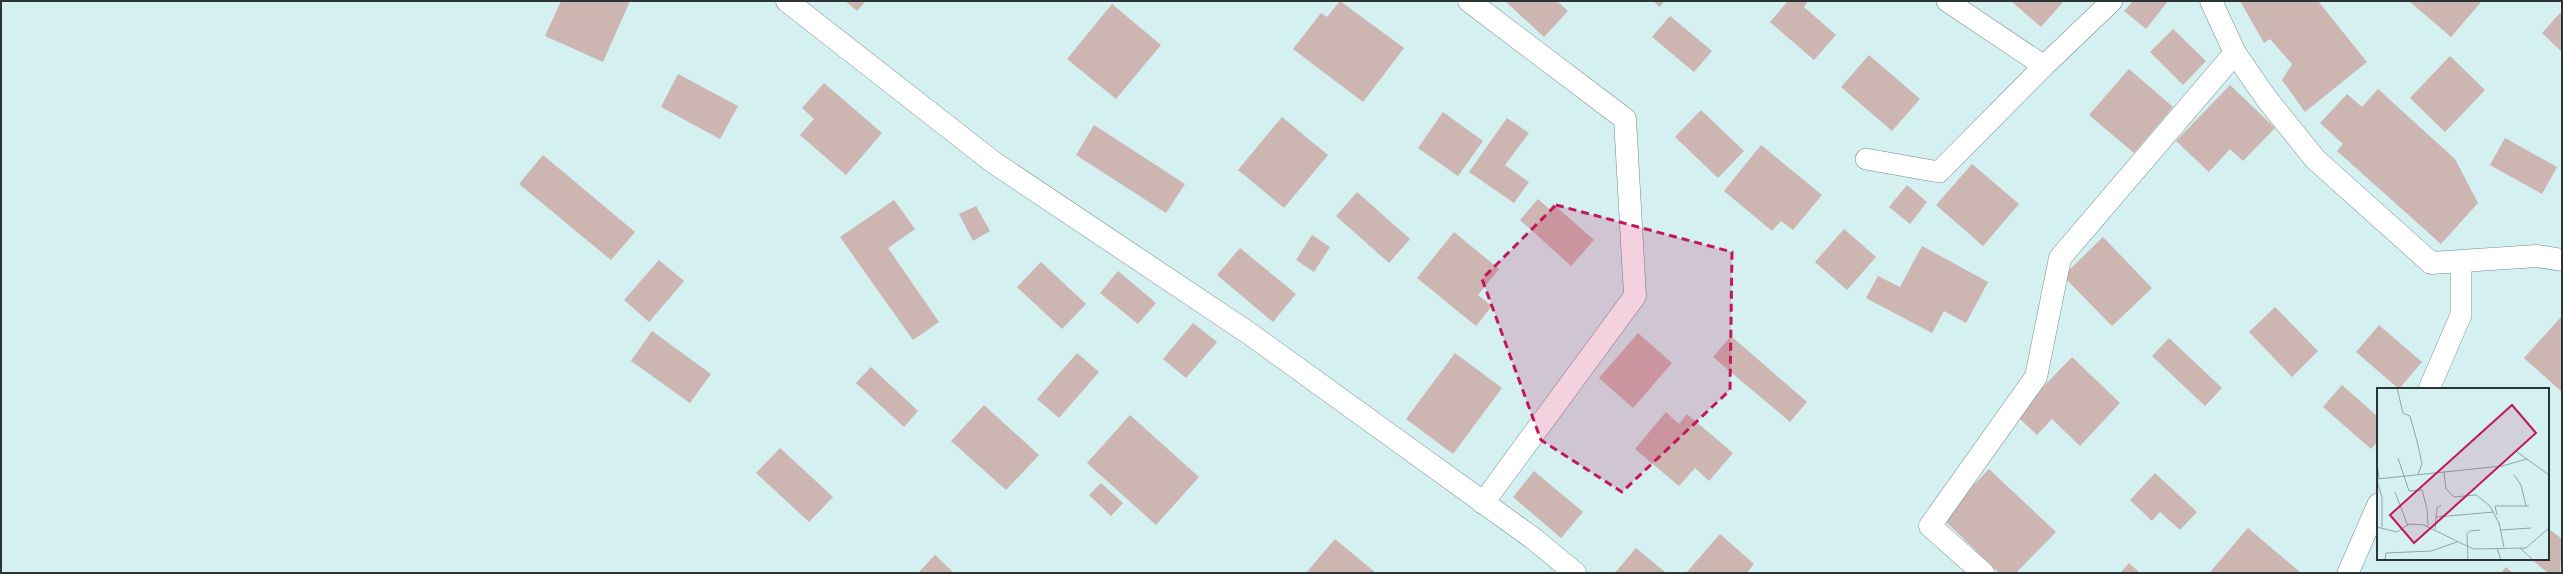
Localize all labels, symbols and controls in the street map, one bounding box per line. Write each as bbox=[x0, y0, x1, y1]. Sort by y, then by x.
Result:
inset map bbox=[2377, 388, 2549, 560]

